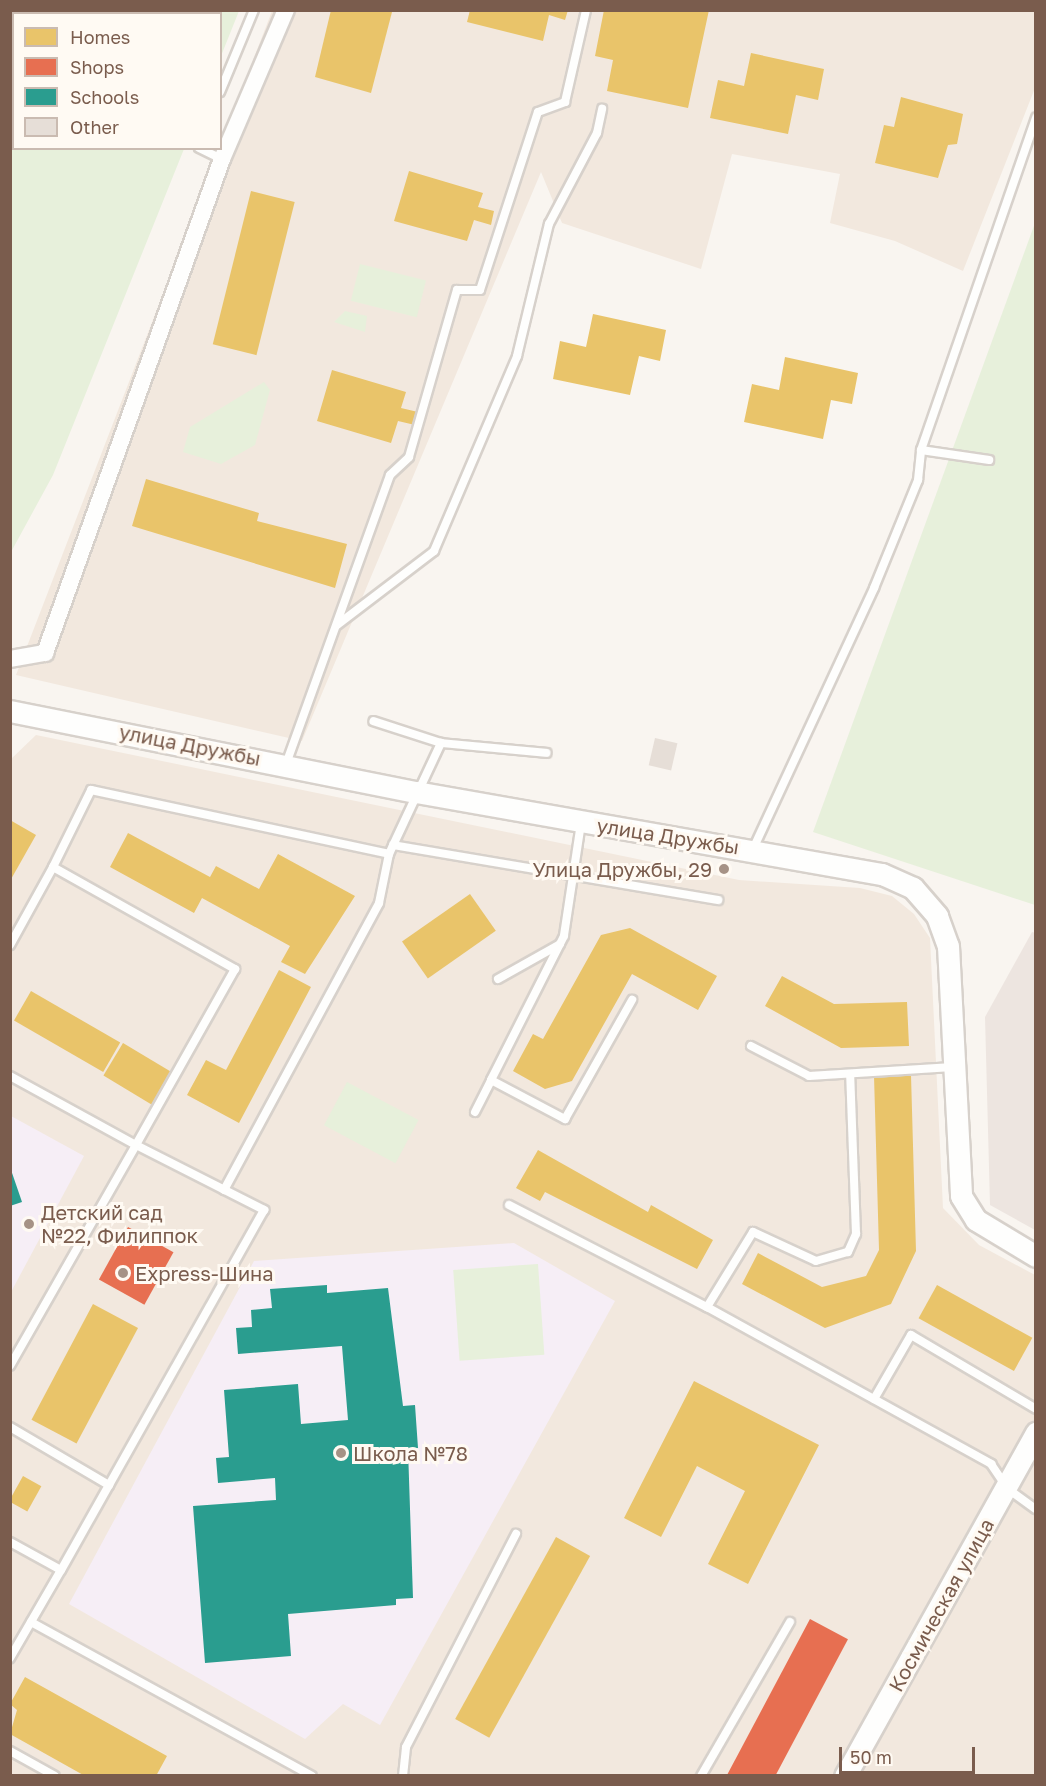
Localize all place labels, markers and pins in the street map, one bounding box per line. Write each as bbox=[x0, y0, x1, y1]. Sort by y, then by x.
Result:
place label: Улица Дружбы, 29 bbox=[533, 857, 712, 881]
marker: Улица Дружбы, 29 bbox=[717, 862, 731, 876]
place label: Детский сад №22, Филиппок bbox=[41, 1200, 198, 1247]
marker: Детский сад №22, Филиппок bbox=[22, 1217, 36, 1231]
place label: Express-Шина bbox=[135, 1261, 274, 1285]
marker: Express-Шина bbox=[116, 1266, 130, 1280]
place label: Школа №78 bbox=[353, 1441, 468, 1465]
marker: Школа №78 bbox=[334, 1446, 348, 1460]

